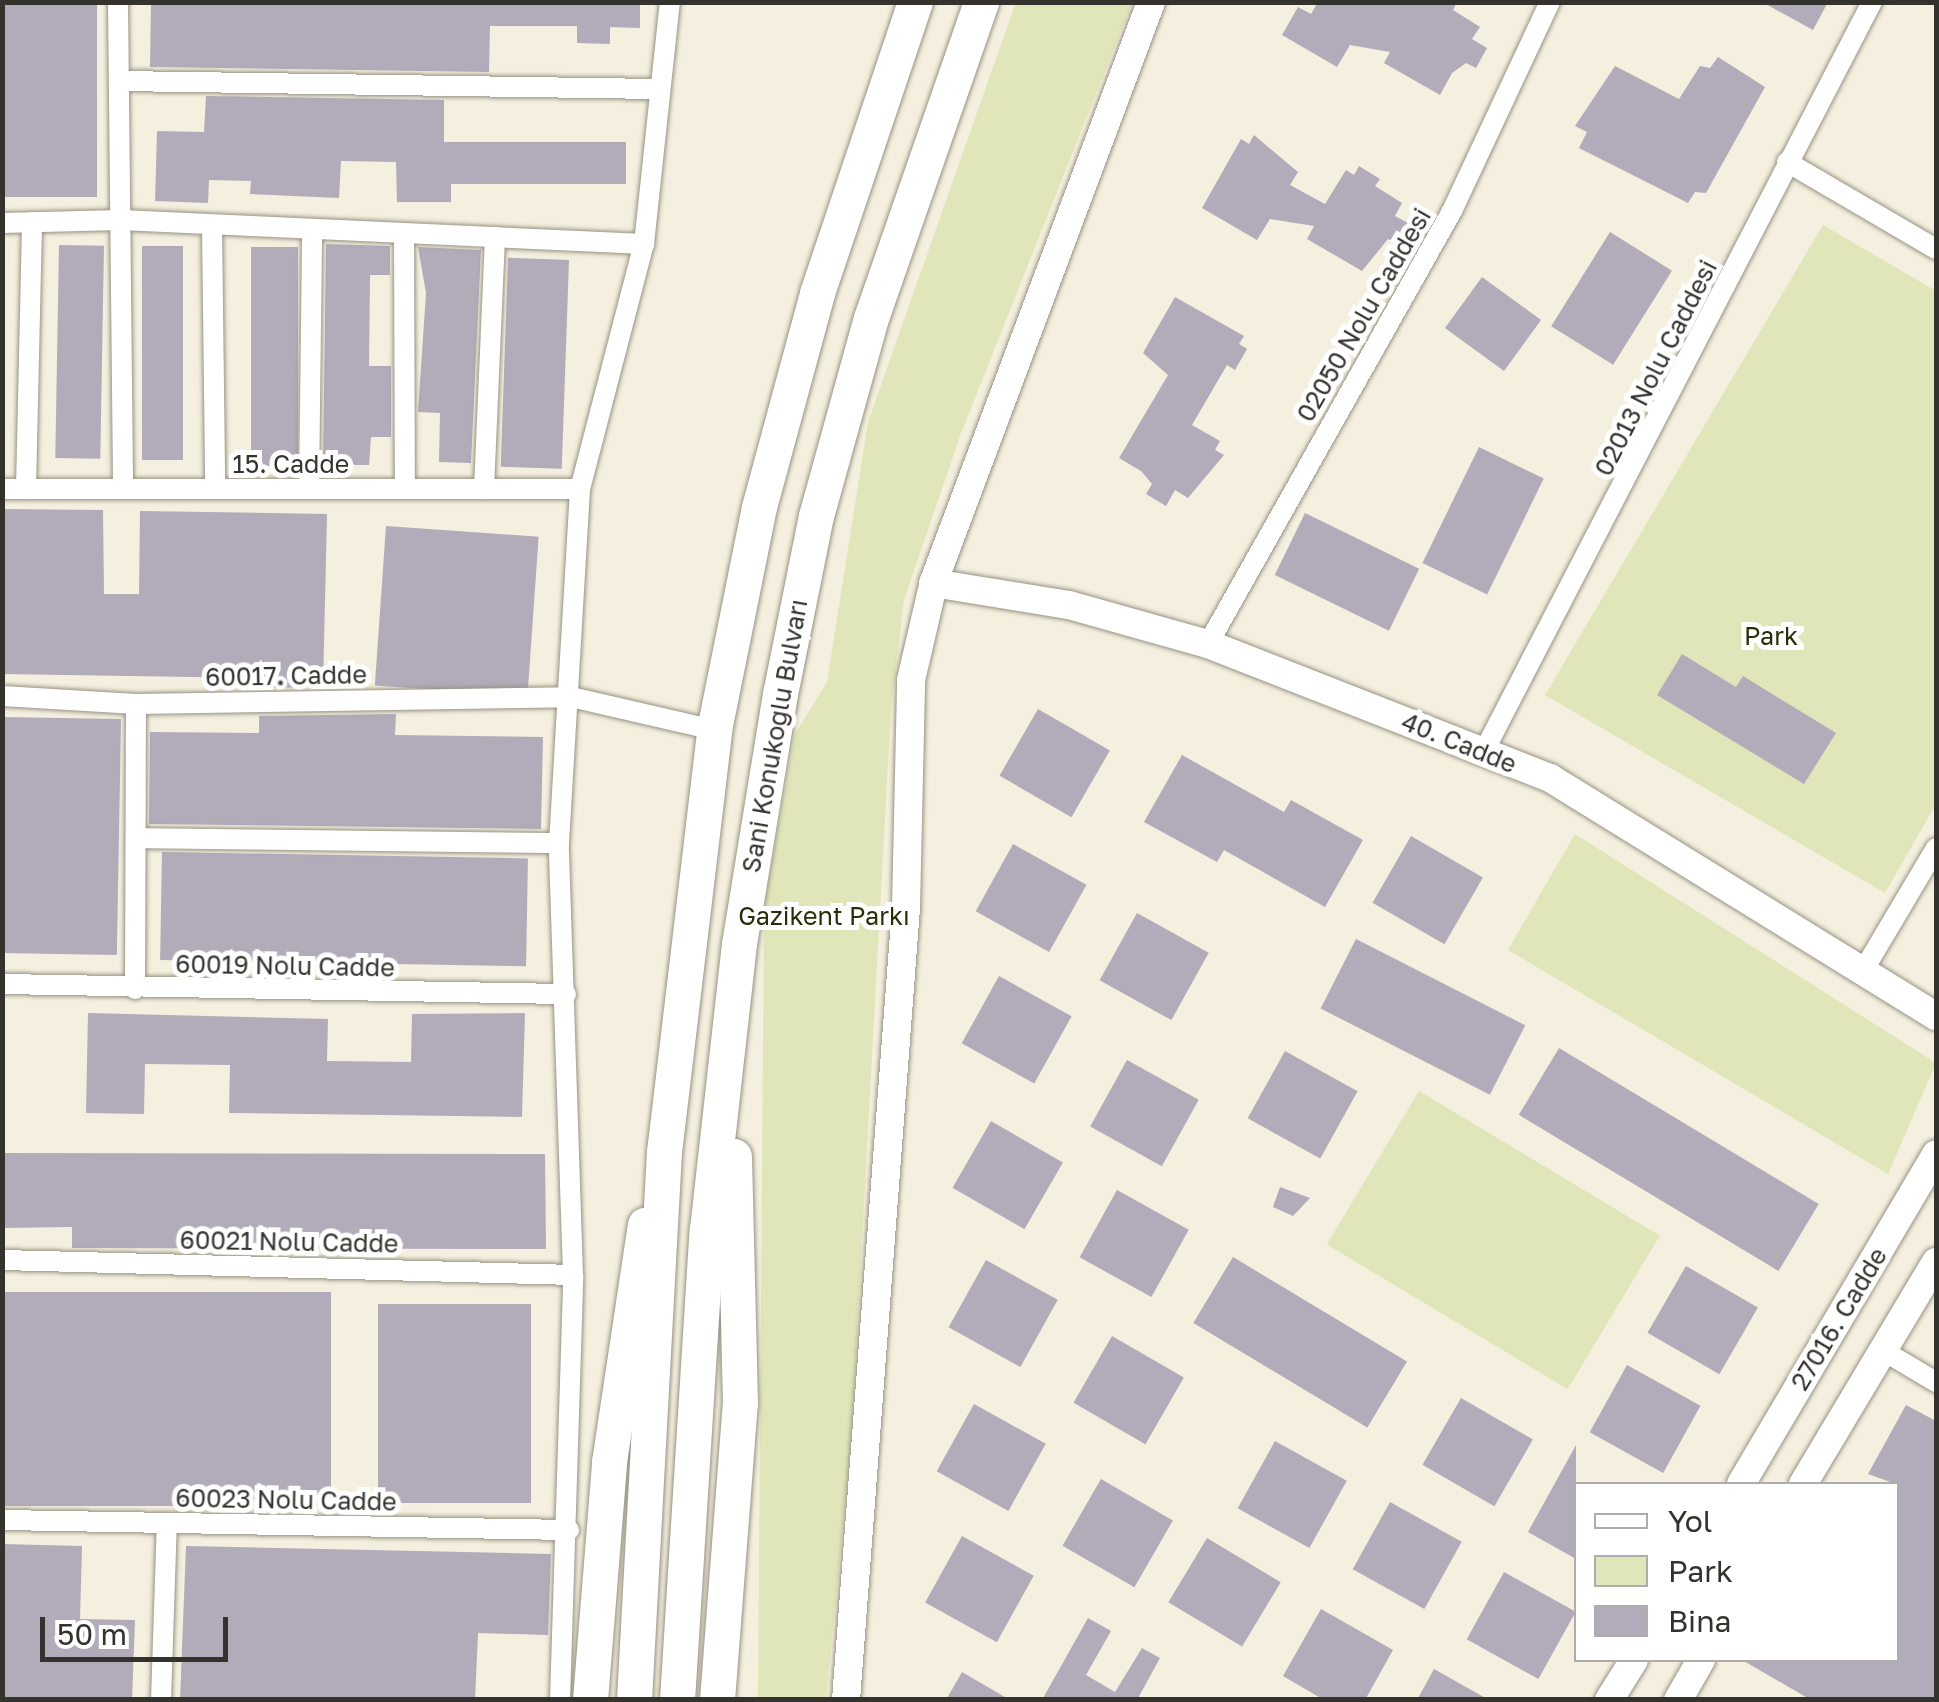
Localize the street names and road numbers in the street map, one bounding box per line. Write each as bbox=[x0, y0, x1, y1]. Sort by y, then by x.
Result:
street label: 02050 Nolu Caddesi bbox=[1291, 203, 1437, 427]
street label: 02013 Nolu Caddesi bbox=[1589, 255, 1723, 481]
street label: 15. Cadde bbox=[233, 449, 349, 479]
street label: Sani Konukoğlu Bulvarı bbox=[736, 597, 814, 875]
street label: 60017. Cadde bbox=[205, 660, 367, 692]
street label: 40. Cadde bbox=[1397, 706, 1521, 780]
street label: 60019 Nolu Cadde bbox=[175, 949, 395, 983]
street label: 60021 Nolu Cadde bbox=[179, 1225, 399, 1259]
street label: 27016. Cadde bbox=[1785, 1242, 1893, 1396]
street label: 60023 Nolu Cadde bbox=[175, 1483, 397, 1517]

